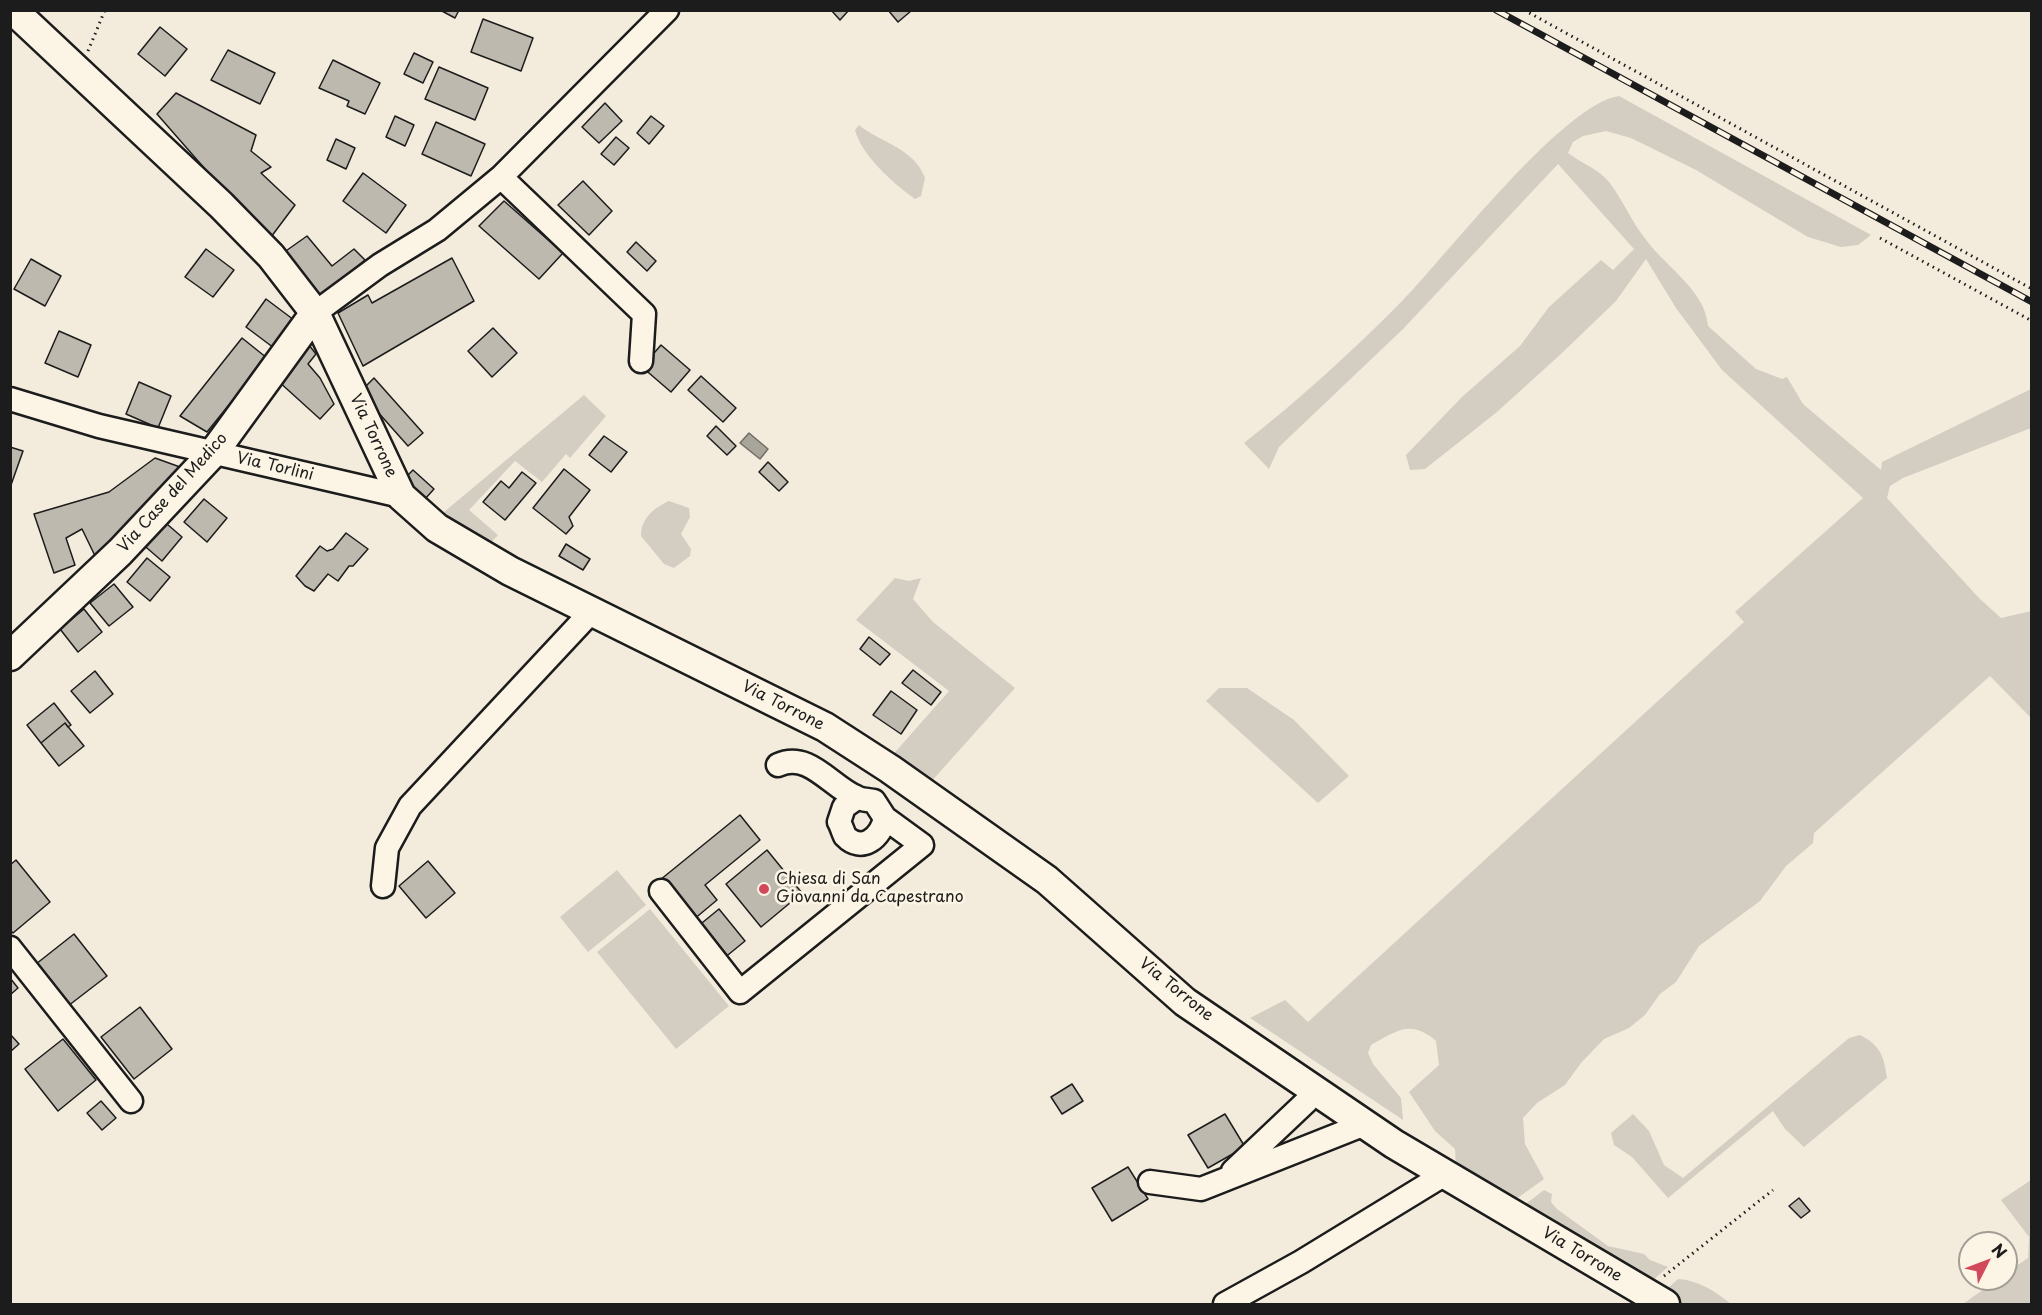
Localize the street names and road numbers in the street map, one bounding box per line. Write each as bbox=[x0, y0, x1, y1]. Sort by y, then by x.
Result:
street label: Via Torrone bbox=[345, 391, 401, 481]
street label: Via Case del Medico bbox=[114, 429, 232, 557]
street label: Via Torlini bbox=[235, 449, 315, 485]
street label: Via Torrone bbox=[739, 677, 827, 735]
street label: Via Torrone bbox=[1135, 954, 1217, 1026]
street label: Via Torrone bbox=[1539, 1224, 1625, 1286]

